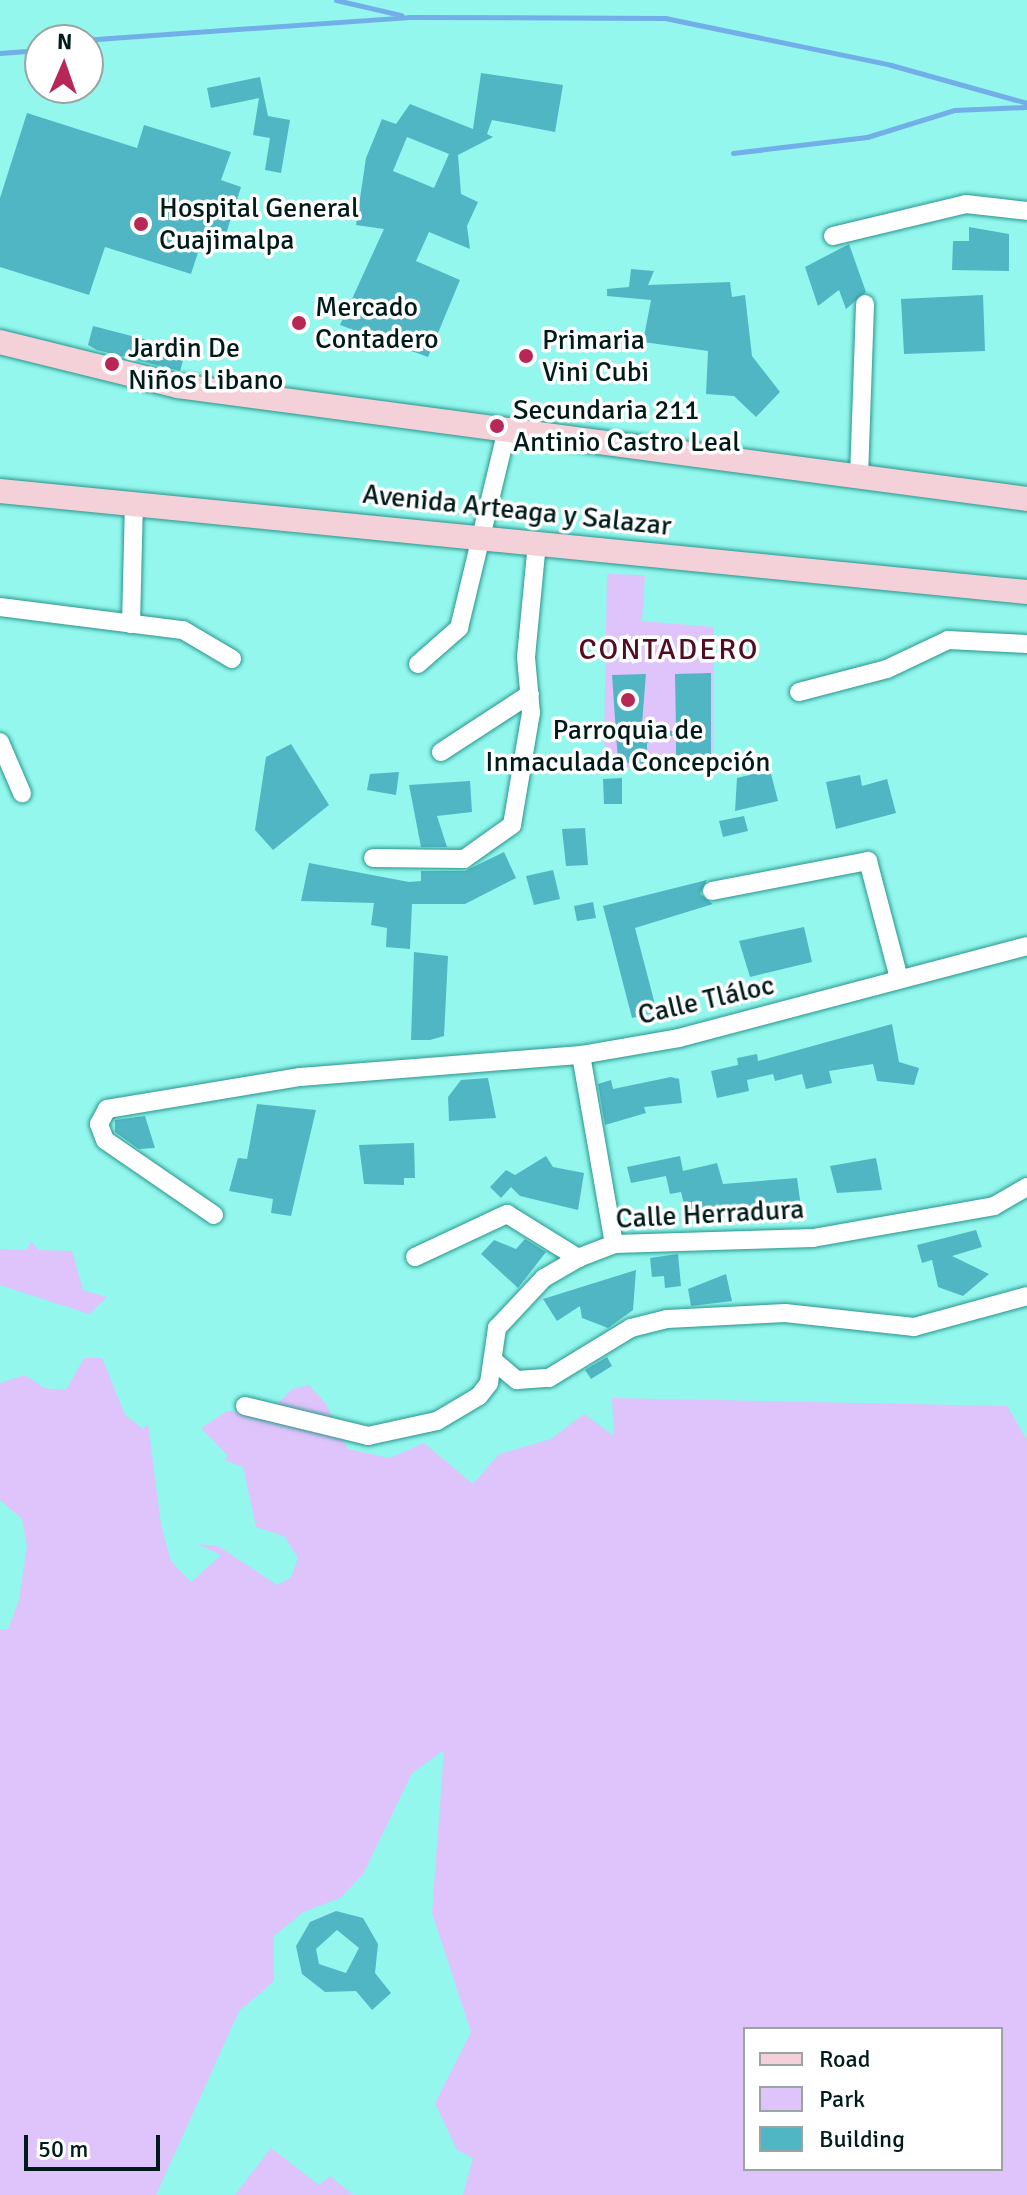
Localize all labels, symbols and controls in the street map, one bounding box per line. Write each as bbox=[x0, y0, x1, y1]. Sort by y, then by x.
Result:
north arrow bbox=[24, 24, 104, 104]
text: N bbox=[57, 28, 73, 55]
place label: Hospital General Cuajimalpa bbox=[159, 191, 359, 257]
marker: Hospital General Cuajimalpa bbox=[130, 213, 152, 235]
place label: Mercado Contadero bbox=[315, 290, 439, 356]
marker: Mercado Contadero bbox=[290, 314, 308, 332]
place label: Primaria Vini Cubi bbox=[542, 323, 649, 389]
place label: Jardin De Niños Libano bbox=[128, 331, 283, 397]
marker: Primaria Vini Cubi bbox=[517, 347, 535, 365]
marker: Jardin De Niños Libano bbox=[103, 355, 121, 373]
place label: Secundaria 211 Antinio Castro Leal bbox=[513, 393, 740, 459]
marker: Secundaria 211 Antinio Castro Leal bbox=[488, 417, 506, 435]
street label: Avenida Arteaga y Salazar bbox=[361, 477, 673, 543]
district label: CONTADERO bbox=[579, 632, 759, 668]
marker: Parroquia de Inmaculada Concepción bbox=[619, 691, 637, 709]
place label: Parroquia de Inmaculada Concepción bbox=[485, 713, 771, 779]
street label: Calle Tláloc bbox=[635, 968, 777, 1032]
street label: Calle Herradura bbox=[615, 1192, 805, 1236]
legend bbox=[743, 2027, 1003, 2171]
text: Road bbox=[819, 2044, 870, 2074]
text: Park bbox=[819, 2084, 865, 2114]
scale bar bbox=[28, 2119, 164, 2169]
text: Building bbox=[819, 2124, 905, 2154]
text: 50 m bbox=[38, 2134, 88, 2164]

